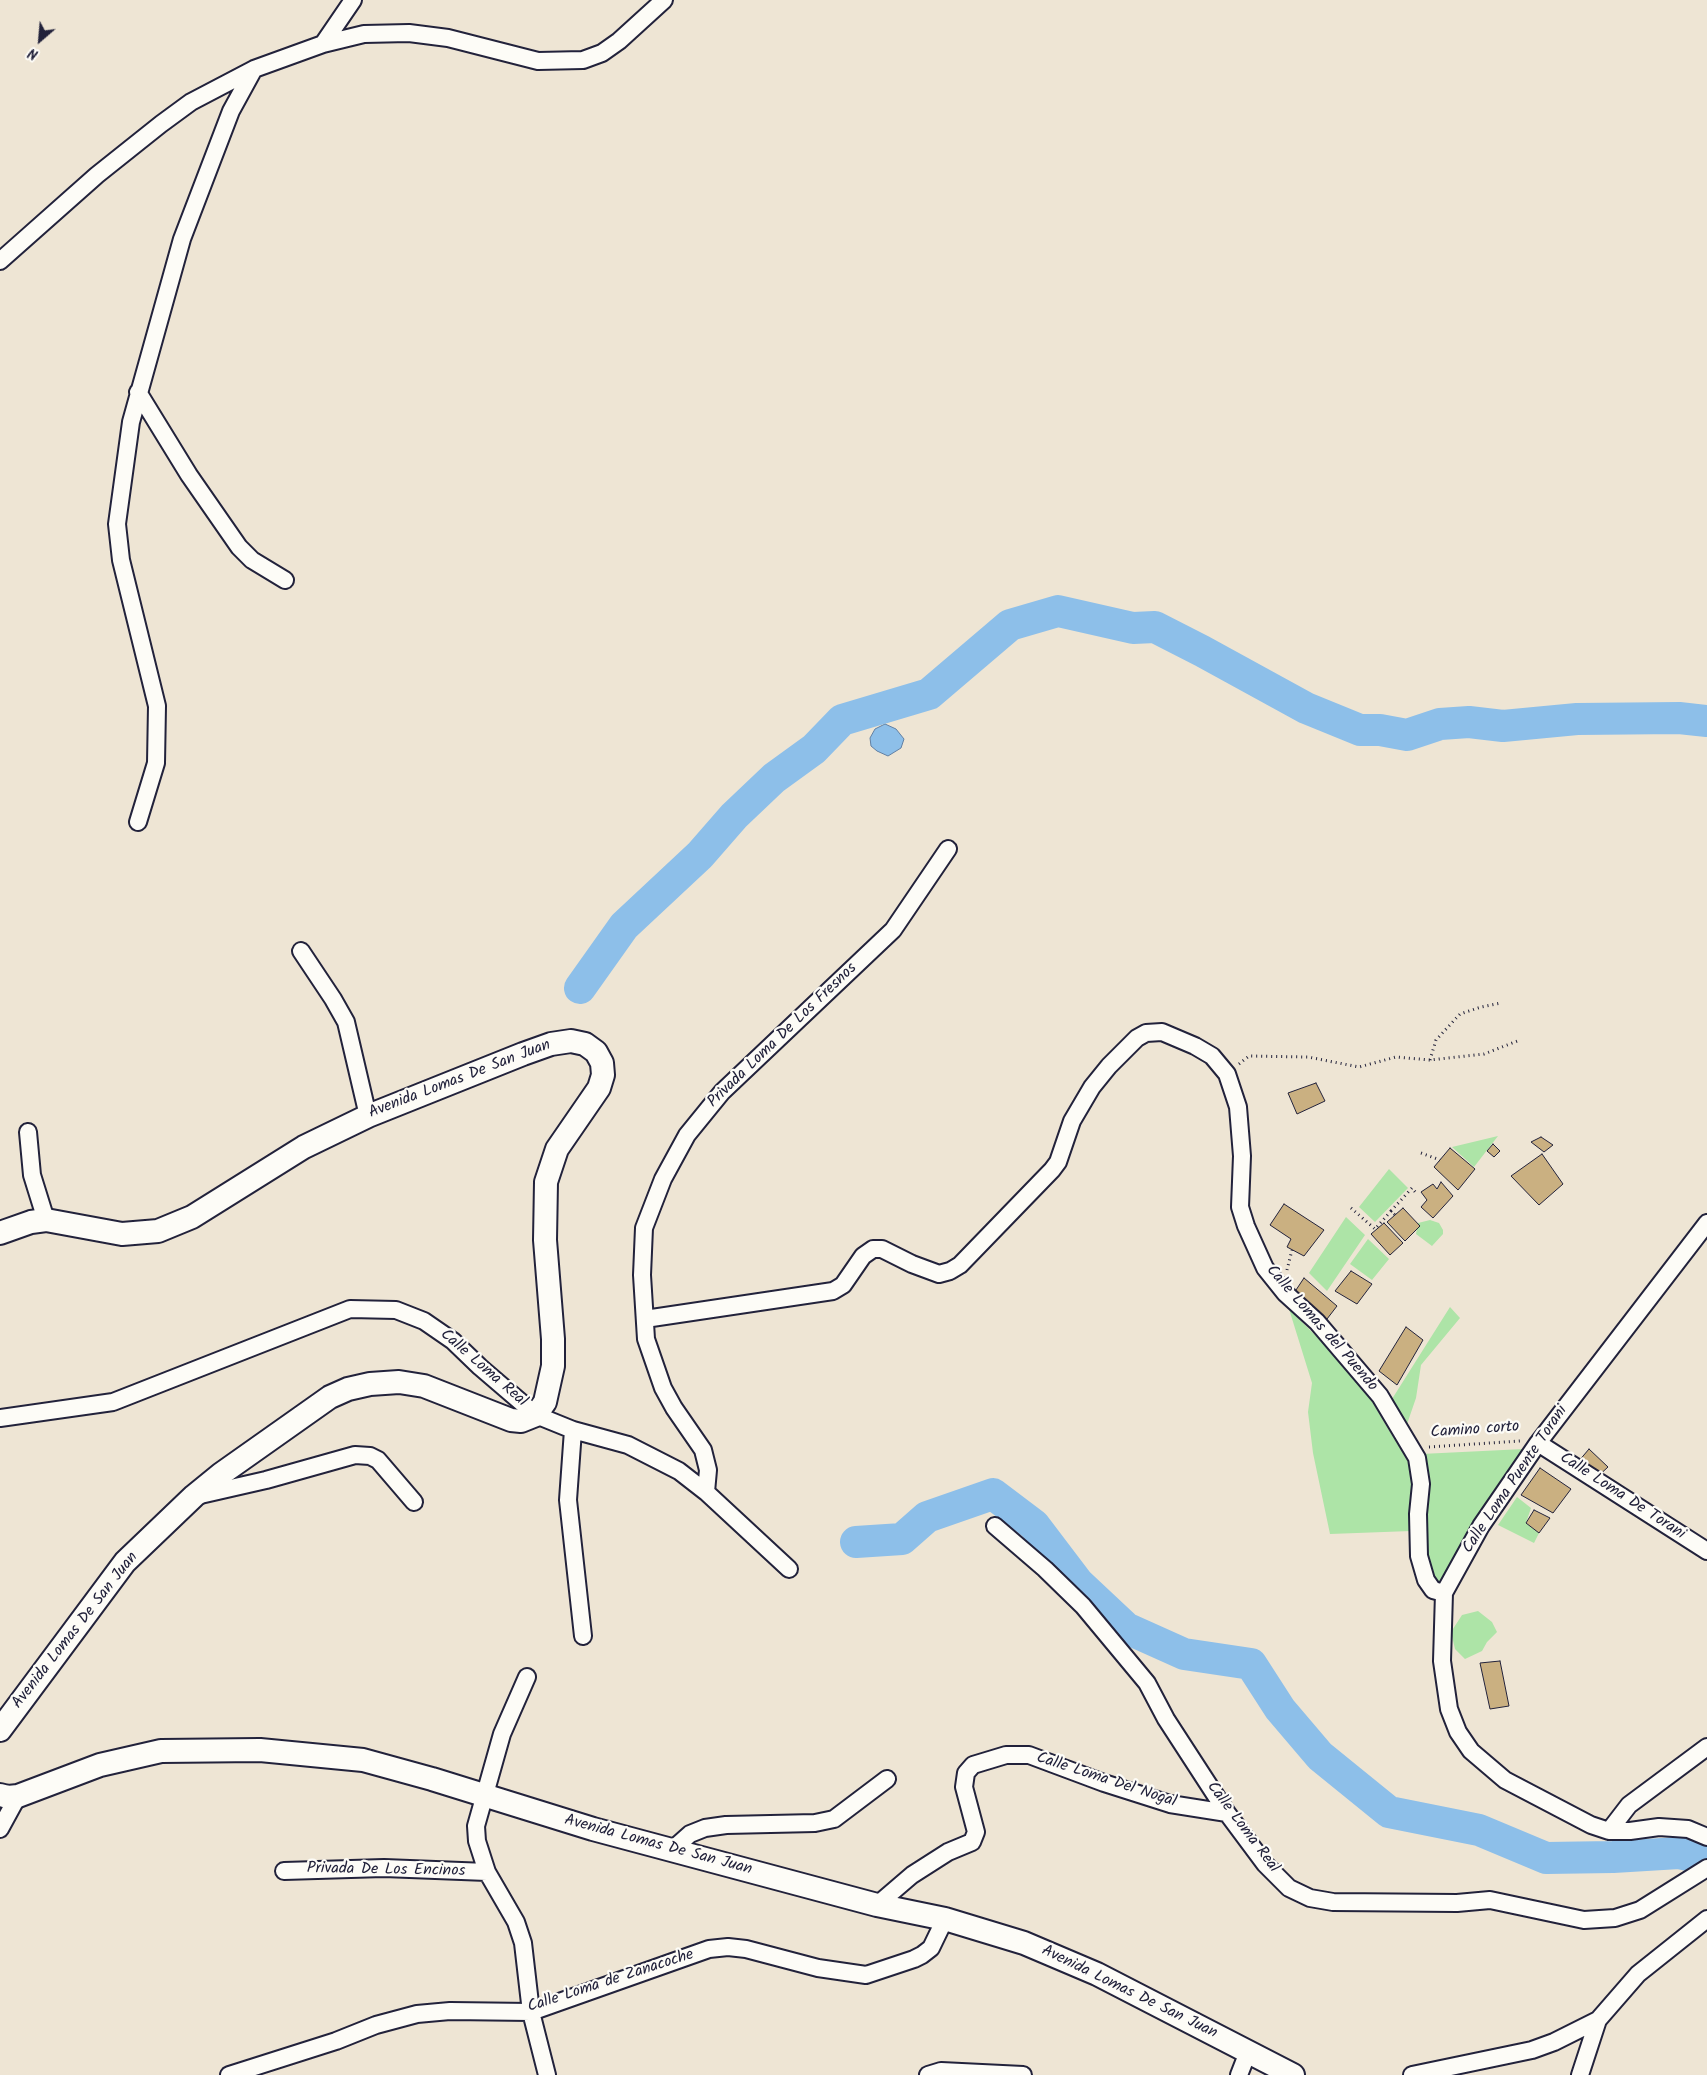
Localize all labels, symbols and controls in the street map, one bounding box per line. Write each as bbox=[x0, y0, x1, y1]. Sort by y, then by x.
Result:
north arrow bbox=[15, 15, 65, 65]
text: N bbox=[24, 42, 42, 65]
street label: Privada Loma De Los Fresnos bbox=[704, 960, 862, 1112]
street label: Avenida Lomas De San Juan bbox=[366, 1036, 554, 1124]
street label: Calle Lomas del Puendo bbox=[1261, 1262, 1381, 1396]
street label: Calle Loma Real bbox=[436, 1326, 530, 1412]
street label: Calle Loma Puente Torani bbox=[1459, 1402, 1573, 1558]
street label: Camino corto bbox=[1430, 1418, 1520, 1444]
street label: Calle Loma De Torani bbox=[1556, 1449, 1688, 1545]
street label: Avenida Lomas De San Juan bbox=[9, 1549, 143, 1713]
street label: Calle Loma Del Nogal bbox=[1034, 1749, 1178, 1813]
street label: Calle Loma Real bbox=[1201, 1779, 1283, 1877]
street label: Avenida Lomas De San Juan bbox=[562, 1812, 754, 1880]
street label: Privada De Los Encinos bbox=[307, 1860, 465, 1882]
street label: Avenida Lomas De San Juan bbox=[1038, 1942, 1220, 2044]
street label: Calle Loma de Zanacoche bbox=[526, 1946, 696, 2018]

